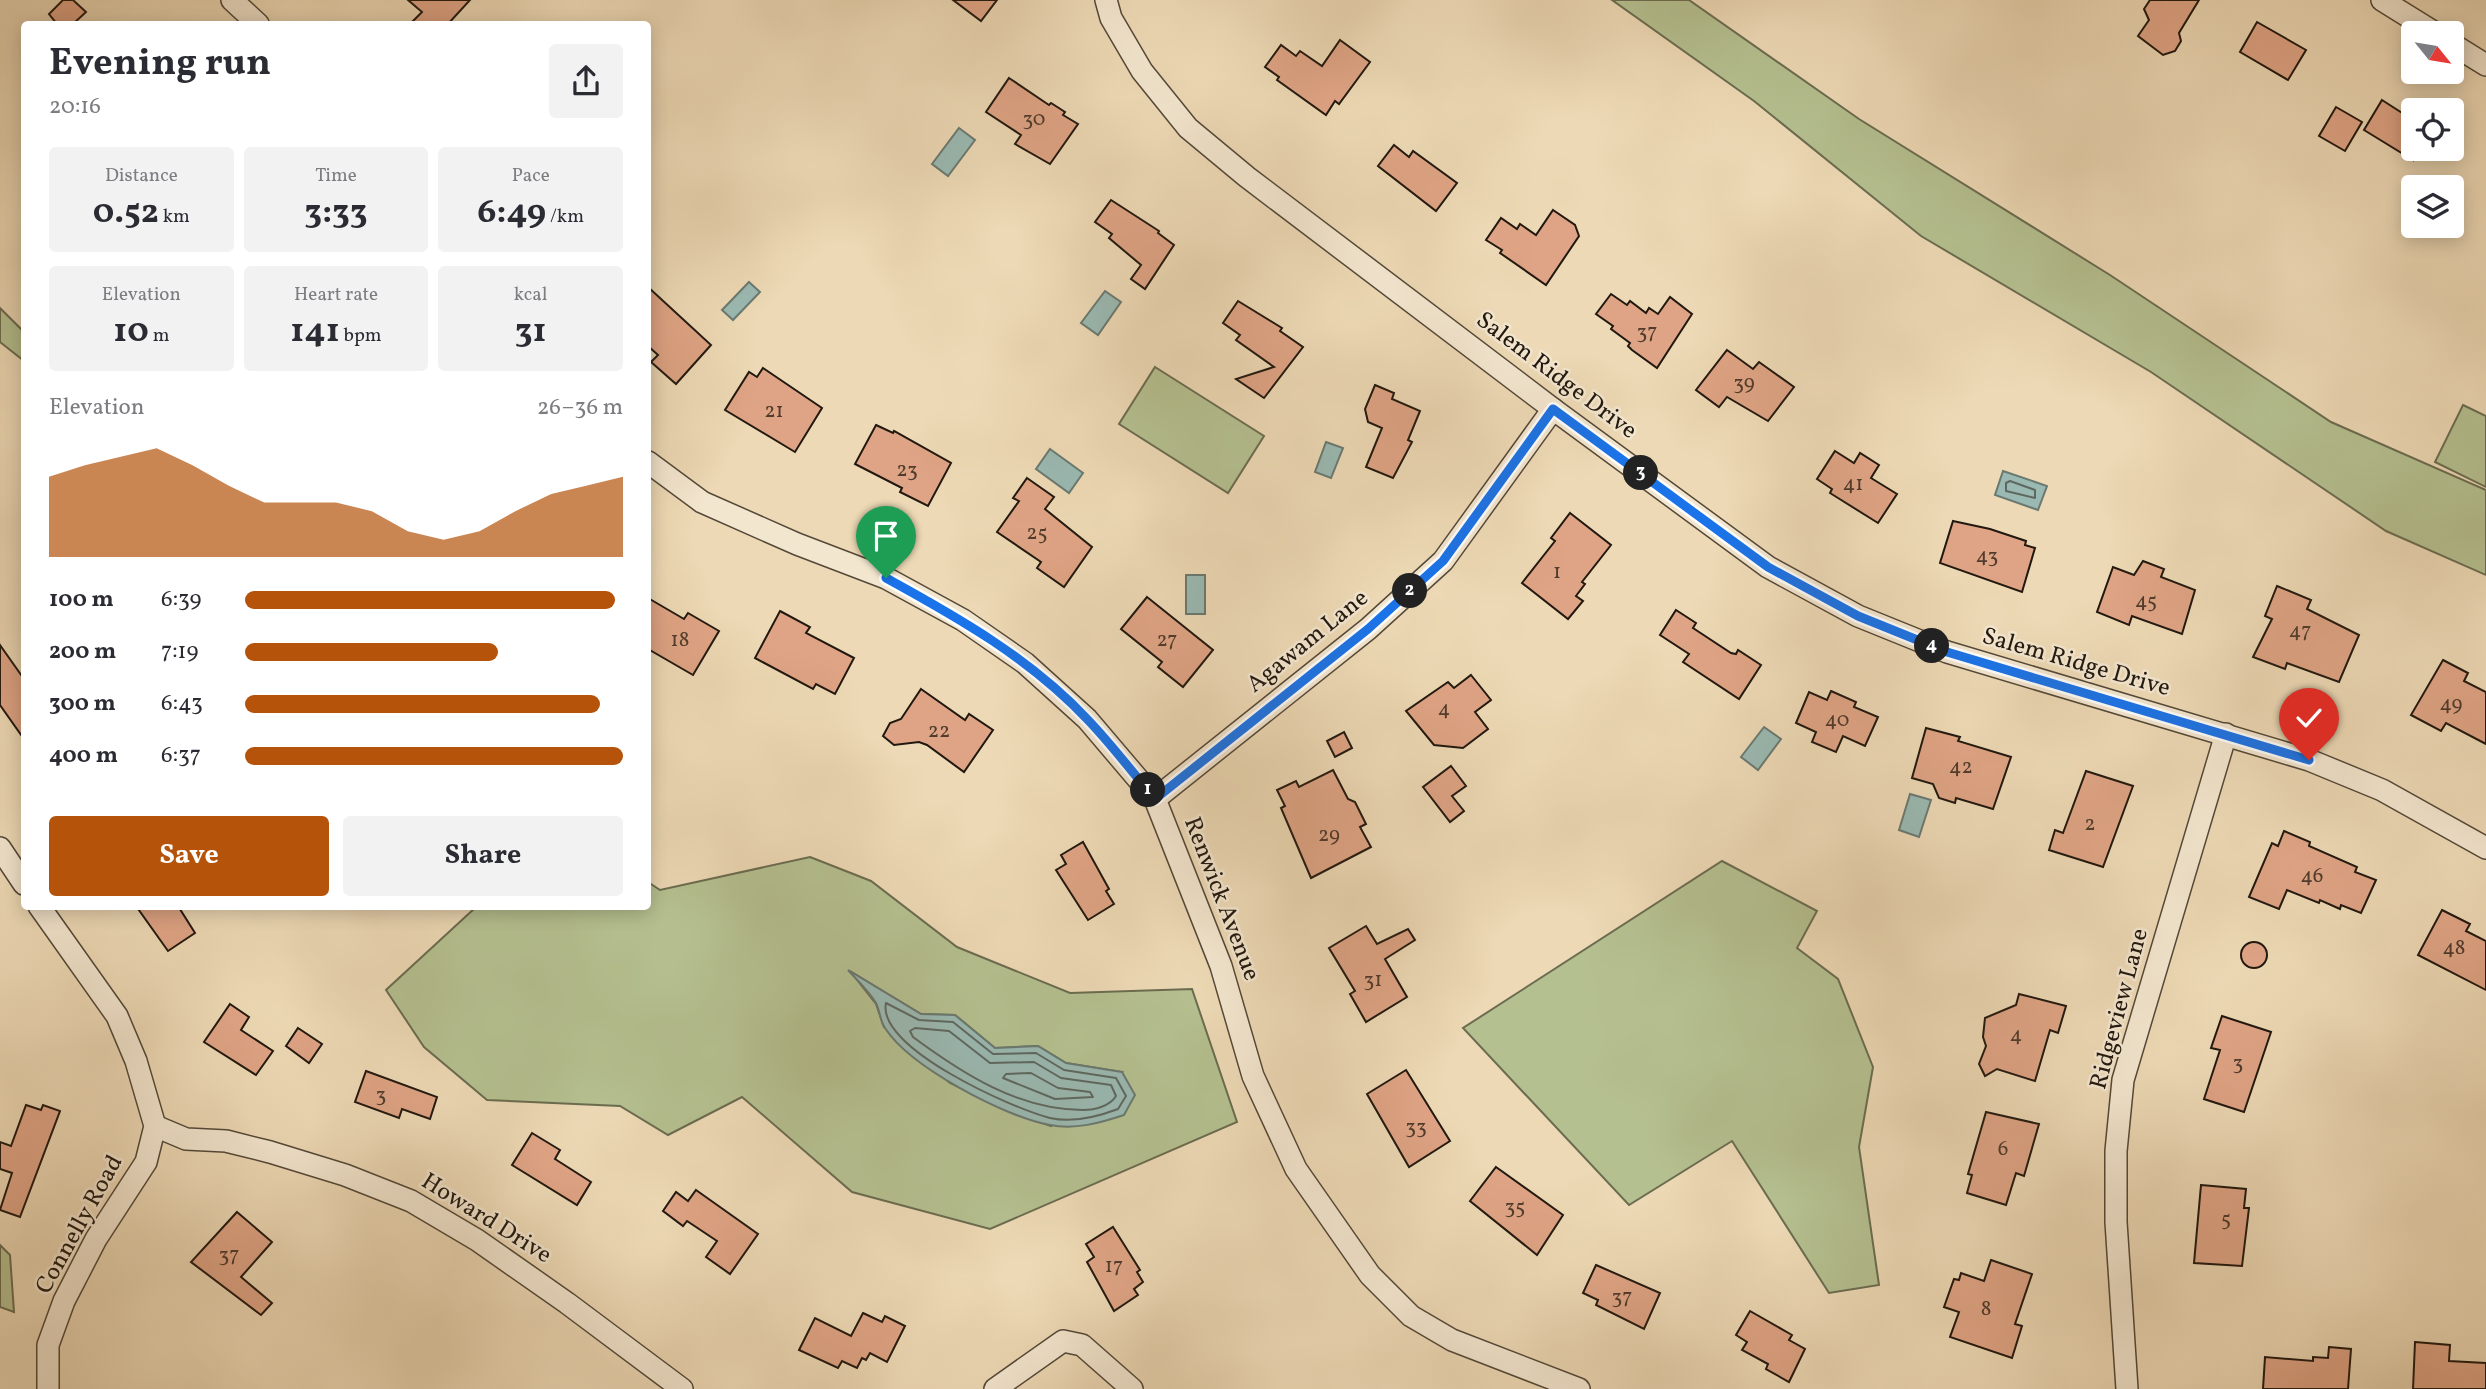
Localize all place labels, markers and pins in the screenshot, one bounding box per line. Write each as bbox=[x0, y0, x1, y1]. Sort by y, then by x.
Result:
pin: 3 bbox=[1624, 456, 1658, 490]
pin bbox=[856, 506, 916, 578]
pin: 2 bbox=[1392, 574, 1428, 608]
pin: 4 bbox=[1914, 628, 1950, 664]
pin bbox=[2279, 688, 2339, 760]
pin: 1 bbox=[1130, 772, 1166, 808]

